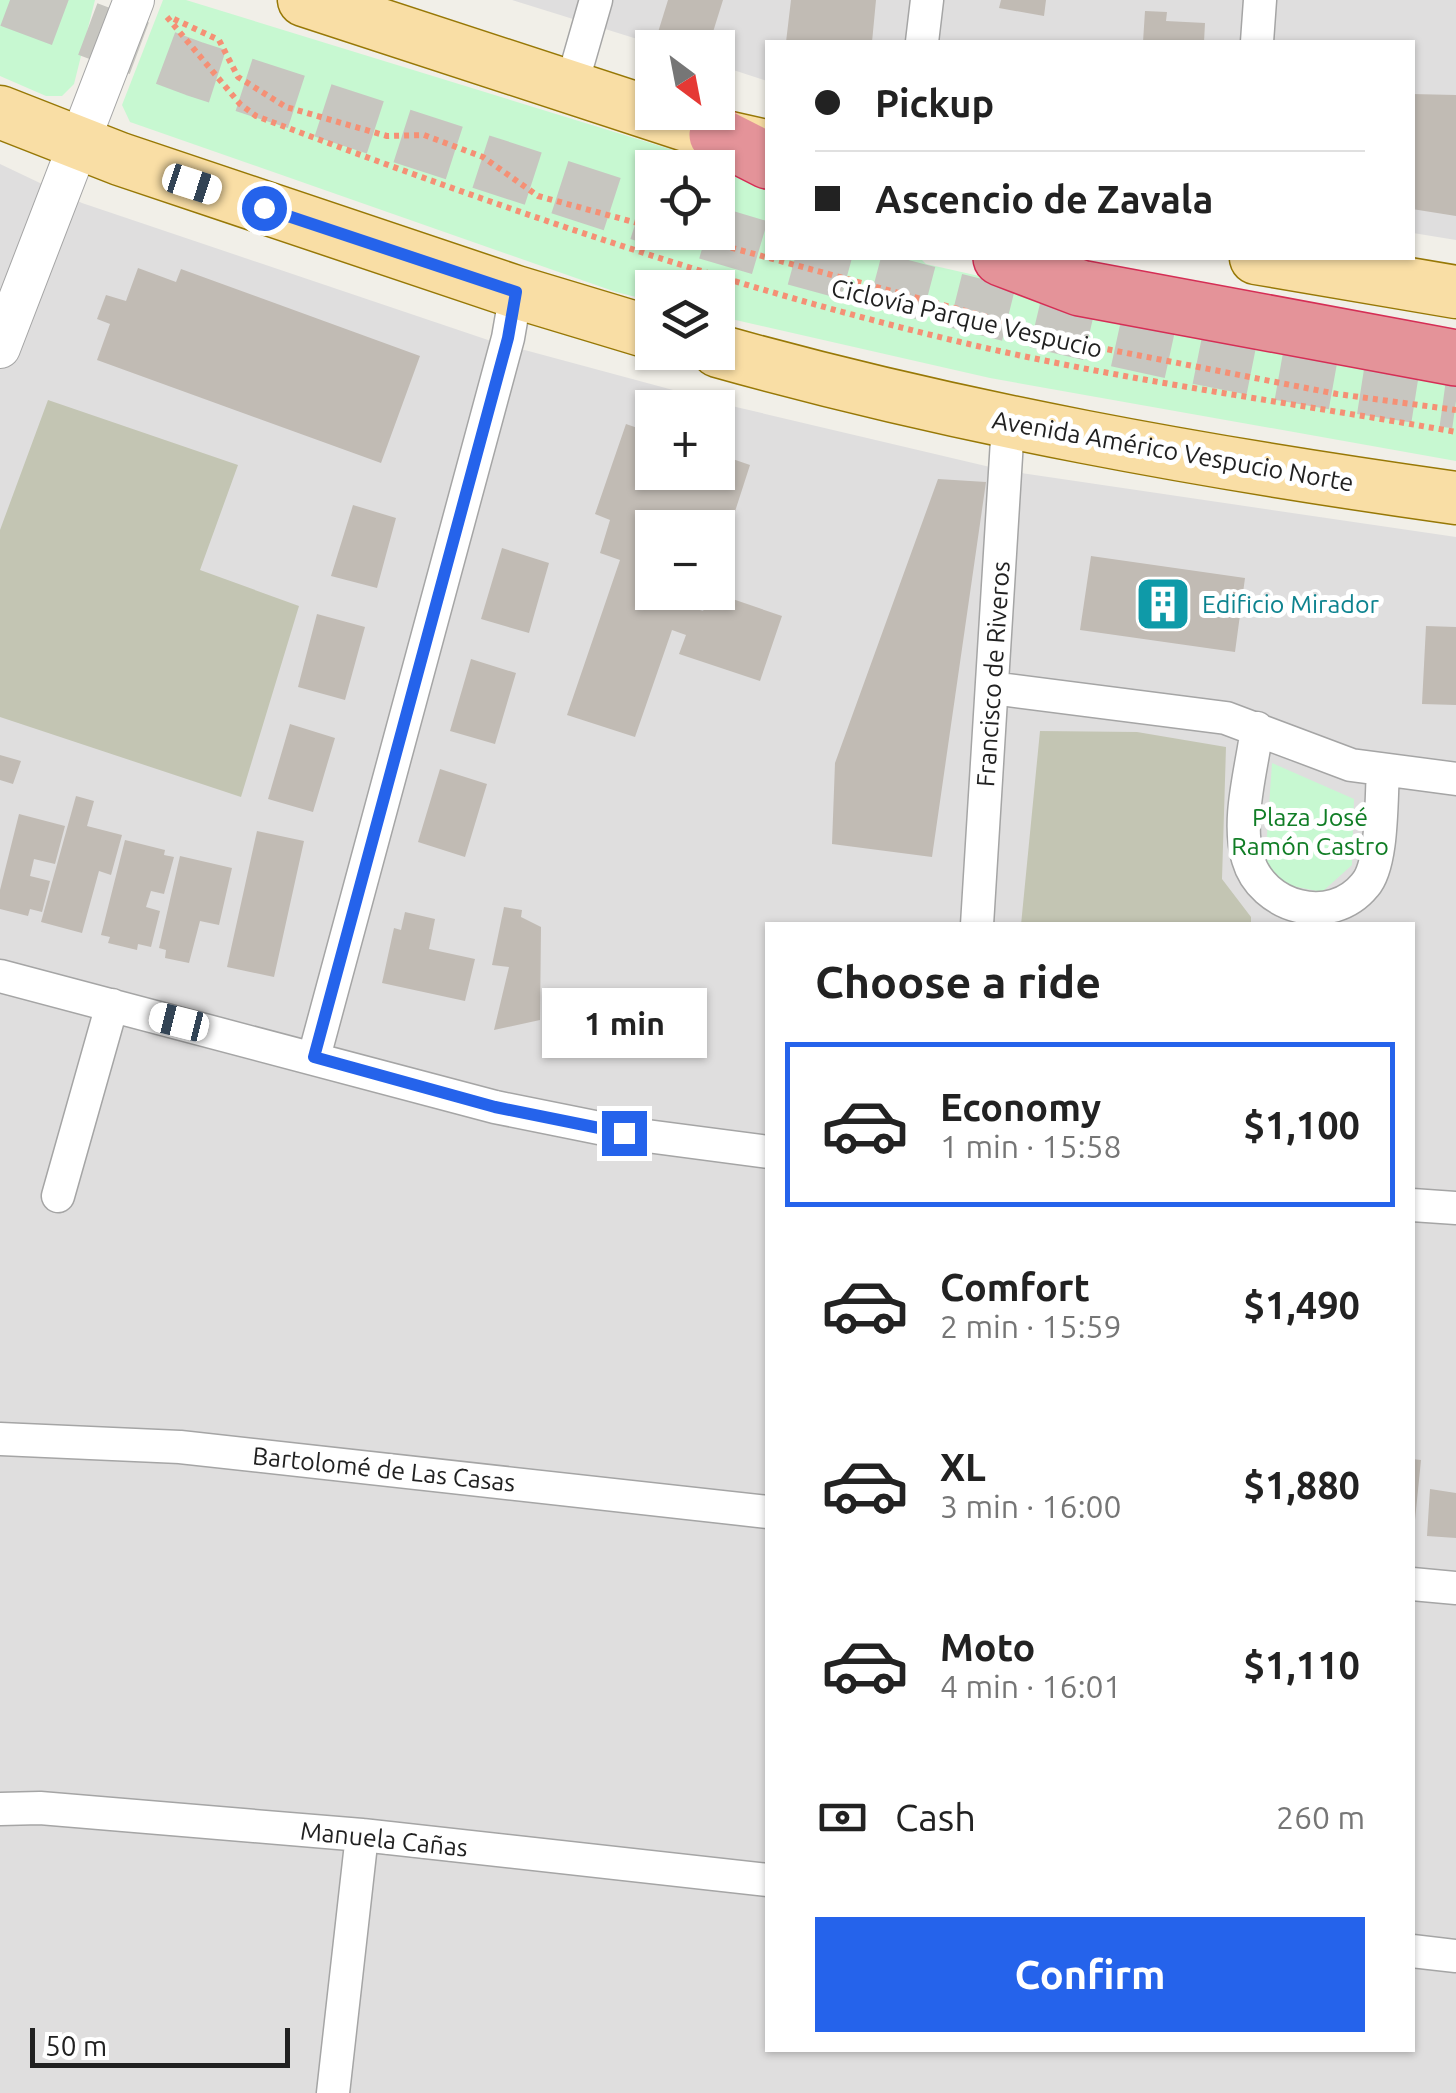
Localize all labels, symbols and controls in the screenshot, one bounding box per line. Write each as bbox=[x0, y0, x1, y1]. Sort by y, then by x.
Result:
north arrow bbox=[635, 30, 735, 130]
map controls bbox=[635, 30, 735, 610]
text: Pickup bbox=[875, 82, 994, 124]
button: locate bbox=[635, 150, 735, 250]
car bbox=[159, 160, 225, 208]
text: Ascencio de Zavala bbox=[875, 178, 1213, 220]
route start bbox=[242, 186, 287, 231]
button: layers bbox=[635, 270, 735, 370]
street label: Ciclovía Parque Vespucio bbox=[829, 273, 1105, 363]
button: + bbox=[635, 390, 735, 490]
street label: Avenida Américo Vespucio Norte bbox=[990, 405, 1356, 497]
button: − bbox=[635, 510, 735, 610]
street label: Francisco de Riveros bbox=[971, 560, 1015, 788]
building icon: Edificio Mirador bbox=[1133, 574, 1193, 634]
place label: Edificio Mirador bbox=[1202, 590, 1380, 618]
park label: Plaza José Ramón Castro bbox=[1231, 803, 1389, 860]
text: Choose a ride bbox=[815, 956, 1101, 1007]
callout: 1 min bbox=[542, 988, 706, 1058]
car bbox=[146, 1000, 212, 1044]
text: 1 min bbox=[584, 1005, 665, 1041]
icon: car bbox=[820, 1080, 910, 1170]
text: Economy bbox=[940, 1086, 1101, 1128]
text: $1,100 bbox=[1243, 1104, 1360, 1146]
route end bbox=[602, 1111, 647, 1156]
text: 1 min · 15:58 bbox=[940, 1128, 1122, 1164]
icon: car bbox=[820, 1260, 910, 1350]
text: Comfort bbox=[940, 1266, 1090, 1308]
text: $1,490 bbox=[1243, 1284, 1360, 1326]
text: 2 min · 15:59 bbox=[940, 1308, 1122, 1344]
icon: car bbox=[820, 1440, 910, 1530]
street label: Bartolomé de Las Casas bbox=[251, 1441, 517, 1497]
text: XL bbox=[940, 1446, 986, 1488]
text: $1,880 bbox=[1243, 1464, 1360, 1506]
text: 3 min · 16:00 bbox=[940, 1488, 1122, 1524]
icon: car bbox=[820, 1620, 910, 1710]
text: Moto bbox=[940, 1626, 1035, 1668]
text: $1,110 bbox=[1243, 1644, 1360, 1686]
text: 4 min · 16:01 bbox=[940, 1668, 1122, 1704]
icon: cash bbox=[815, 1790, 870, 1845]
text: Cash bbox=[895, 1796, 976, 1838]
text: 260 m bbox=[1276, 1799, 1365, 1835]
street label: Manuela Cañas bbox=[299, 1816, 469, 1862]
button: Confirm bbox=[815, 1917, 1365, 2032]
scale bar bbox=[30, 2023, 290, 2068]
text: 50 m bbox=[45, 2030, 107, 2061]

